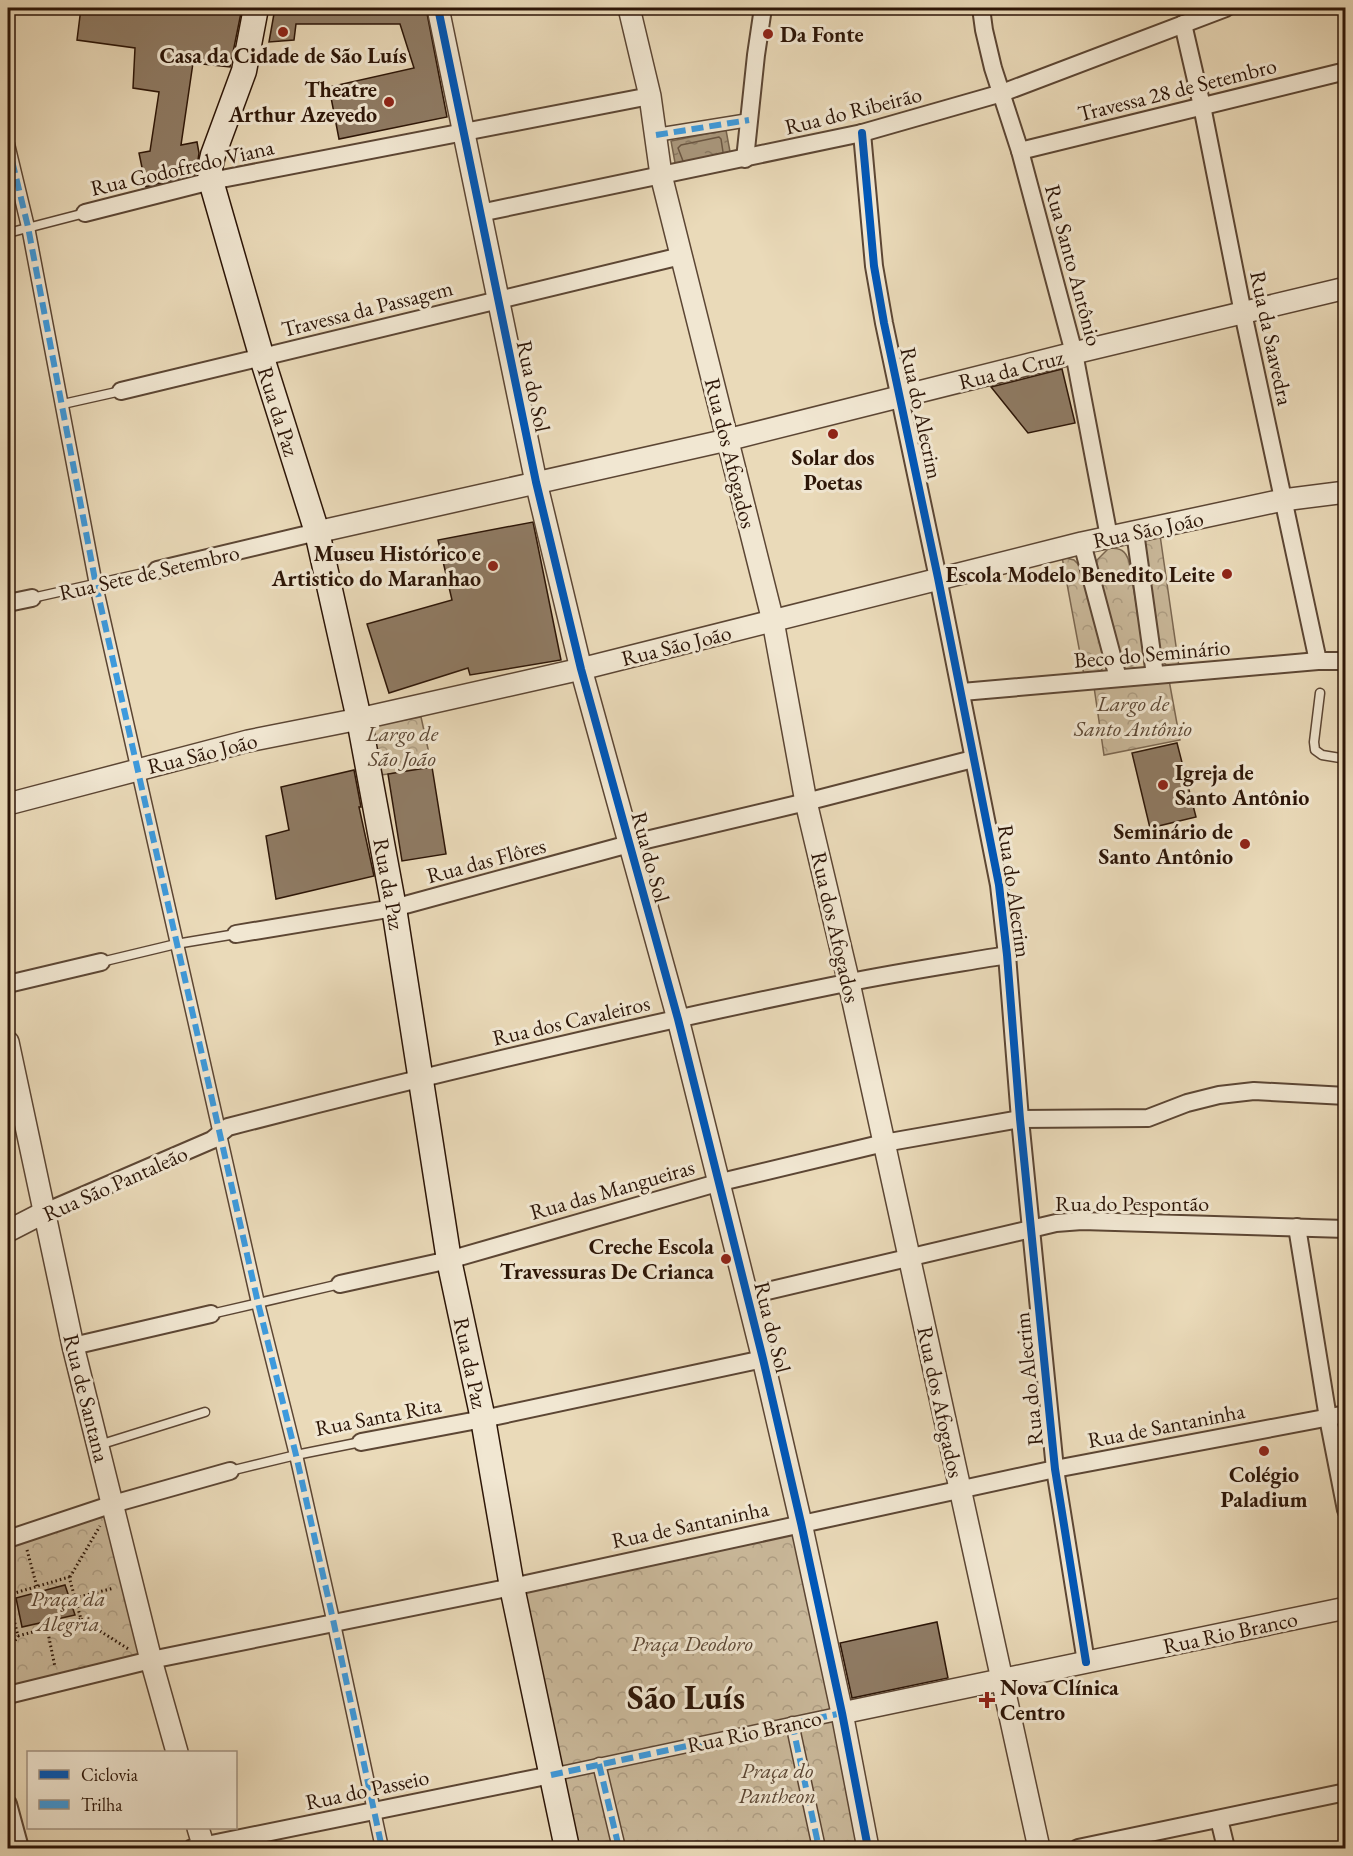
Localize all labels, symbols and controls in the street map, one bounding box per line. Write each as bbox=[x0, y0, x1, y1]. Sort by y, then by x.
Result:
place label: Da Fonte bbox=[780, 20, 864, 49]
marker: Casa da Cidade de São Luís bbox=[276, 25, 290, 39]
marker: Da Fonte bbox=[761, 27, 775, 41]
place label: Casa da Cidade de São Luís bbox=[159, 41, 407, 70]
street label: Travessa 28 de Setembro bbox=[1075, 51, 1280, 128]
place label: Theatre Arthur Azevedo bbox=[228, 75, 377, 129]
street label: Rua do Ribeirão bbox=[782, 79, 925, 142]
marker: Theatre Arthur Azevedo bbox=[382, 95, 396, 109]
street label: Rua Godofredo Viana bbox=[88, 132, 277, 203]
street label: Rua Santo Antônio bbox=[1038, 181, 1109, 349]
street label: Rua da Saavedra bbox=[1243, 268, 1300, 408]
street label: Travessa da Passagem bbox=[278, 273, 456, 344]
street label: Rua do Sol bbox=[510, 338, 557, 435]
street label: Rua da Cruz bbox=[955, 342, 1068, 397]
street label: Rua do Alecrim bbox=[893, 344, 950, 482]
street label: Rua da Paz bbox=[251, 363, 306, 460]
street label: Rua dos Afogados bbox=[698, 375, 763, 531]
marker: Solar dos Poetas bbox=[826, 427, 840, 441]
place label: Solar dos Poetas bbox=[792, 443, 875, 497]
street label: Rua São João bbox=[1090, 504, 1206, 555]
street label: Rua Sete de Setembro bbox=[56, 538, 242, 607]
place label: Museu Histórico e Artistico do Maranhao bbox=[271, 539, 481, 593]
marker: Museu Histórico e Artistico do Maranhao bbox=[486, 559, 500, 573]
place label: Escola Modelo Benedito Leite bbox=[946, 560, 1215, 589]
marker: Escola Modelo Benedito Leite bbox=[1220, 567, 1234, 581]
street label: Rua São João bbox=[618, 618, 734, 673]
street label: Beco do Seminário bbox=[1073, 632, 1232, 675]
park label: Largo de Santo Antônio bbox=[1073, 689, 1192, 743]
park label: Largo de São João bbox=[365, 719, 439, 773]
street label: Rua São João bbox=[144, 726, 260, 781]
place label: Igreja de Santo Antônio bbox=[1175, 758, 1309, 812]
marker: Igreja de Santo Antônio bbox=[1156, 778, 1170, 792]
street label: Rua do Sol bbox=[624, 808, 677, 906]
place label: Seminário de Santo Antônio bbox=[1099, 817, 1233, 871]
street label: Rua do Alecrim bbox=[991, 823, 1038, 960]
street label: Rua das Flôres bbox=[423, 831, 549, 890]
street label: Rua da Paz bbox=[366, 836, 411, 932]
marker: Seminário de Santo Antônio bbox=[1238, 837, 1252, 851]
street label: Rua dos Afogados bbox=[804, 849, 867, 1005]
street label: Rua dos Cavaleiros bbox=[490, 988, 653, 1053]
street label: Rua São Pantaleão bbox=[38, 1139, 192, 1228]
street label: Rua das Mangueiras bbox=[526, 1152, 698, 1227]
street label: Rua do Pespontão bbox=[1055, 1189, 1209, 1218]
place label: Creche Escola Travessuras De Crianca bbox=[500, 1232, 714, 1286]
marker: Creche Escola Travessuras De Crianca bbox=[719, 1252, 733, 1266]
street label: Rua do Sol bbox=[747, 1279, 798, 1376]
street label: Rua do Alecrim bbox=[1007, 1311, 1050, 1447]
street label: Rua da Paz bbox=[447, 1315, 494, 1412]
street label: Rua dos Afogados bbox=[910, 1324, 971, 1480]
street label: Rua de Santana bbox=[57, 1331, 117, 1466]
street label: Rua Santa Rita bbox=[313, 1390, 444, 1443]
street label: Rua de Santaninha bbox=[1085, 1396, 1247, 1455]
marker: Colégio Paladium bbox=[1257, 1444, 1271, 1458]
place label: Colégio Paladium bbox=[1221, 1460, 1308, 1514]
street label: Rua de Santaninha bbox=[609, 1494, 771, 1555]
park label: Praça da Alegria bbox=[31, 1584, 105, 1638]
street label: Rua Rio Branco bbox=[1160, 1604, 1300, 1661]
park label: Praça Deodoro bbox=[631, 1629, 753, 1658]
place label: Nova Clínica Centro bbox=[1000, 1673, 1119, 1727]
district label: São Luís bbox=[627, 1675, 745, 1719]
marker: Nova Clínica Centro bbox=[978, 1691, 996, 1709]
street label: Rua Rio Branco bbox=[684, 1703, 824, 1760]
legend bbox=[27, 1751, 237, 1829]
park label: Praça do Pantheon bbox=[738, 1756, 816, 1810]
street label: Rua do Passeio bbox=[303, 1762, 432, 1817]
text: Ciclovia bbox=[81, 1763, 139, 1786]
text: Trilha bbox=[81, 1793, 123, 1816]

